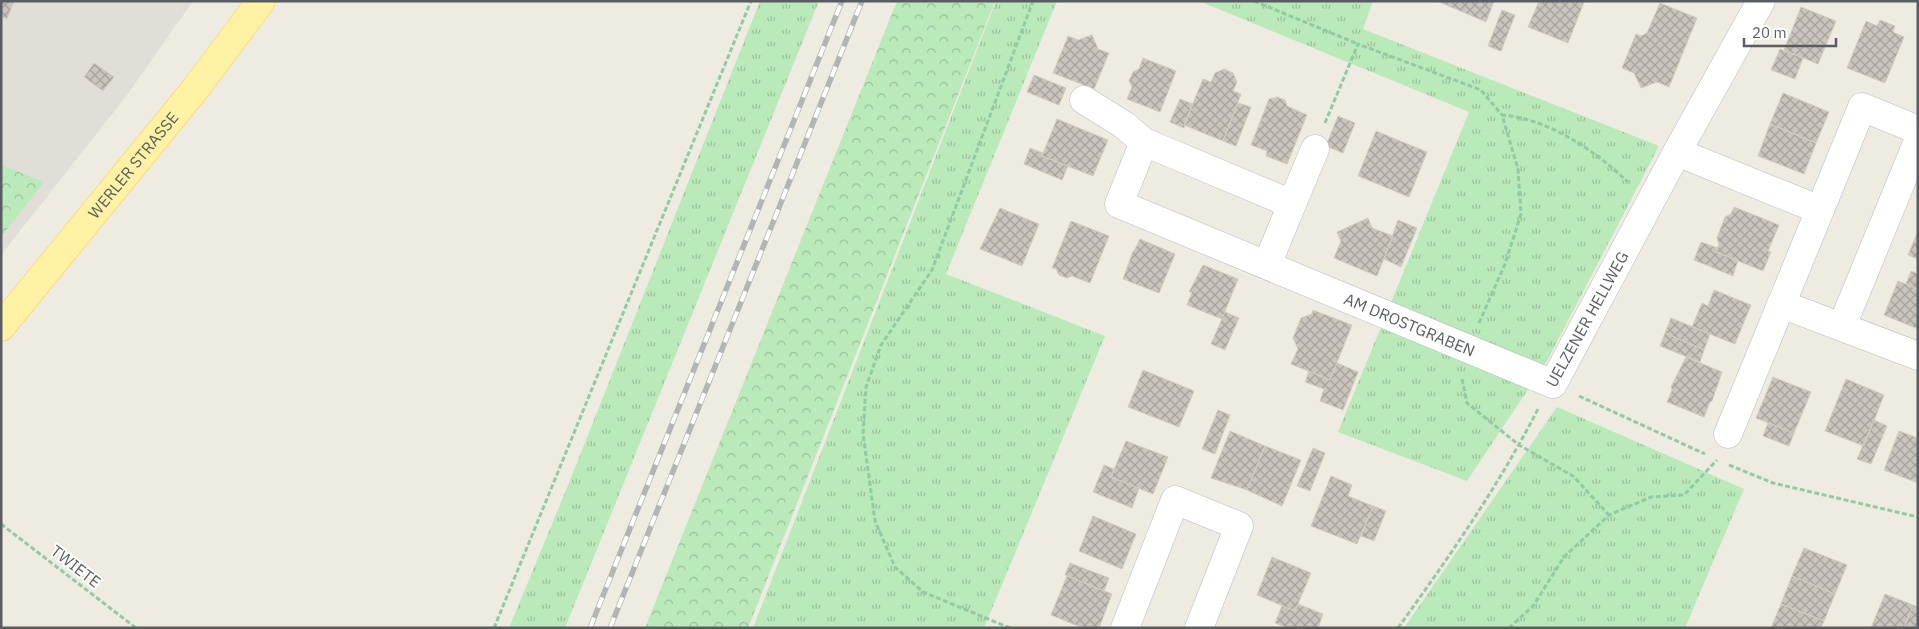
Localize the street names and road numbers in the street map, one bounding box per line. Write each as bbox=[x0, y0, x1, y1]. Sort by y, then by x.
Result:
street label: WERLER STRASSE bbox=[84, 108, 183, 222]
street label: UELZENER HELLWEG bbox=[1541, 247, 1633, 391]
street label: AM DROSTGRABEN bbox=[1341, 289, 1478, 361]
street label: TWIETE bbox=[47, 540, 105, 592]

